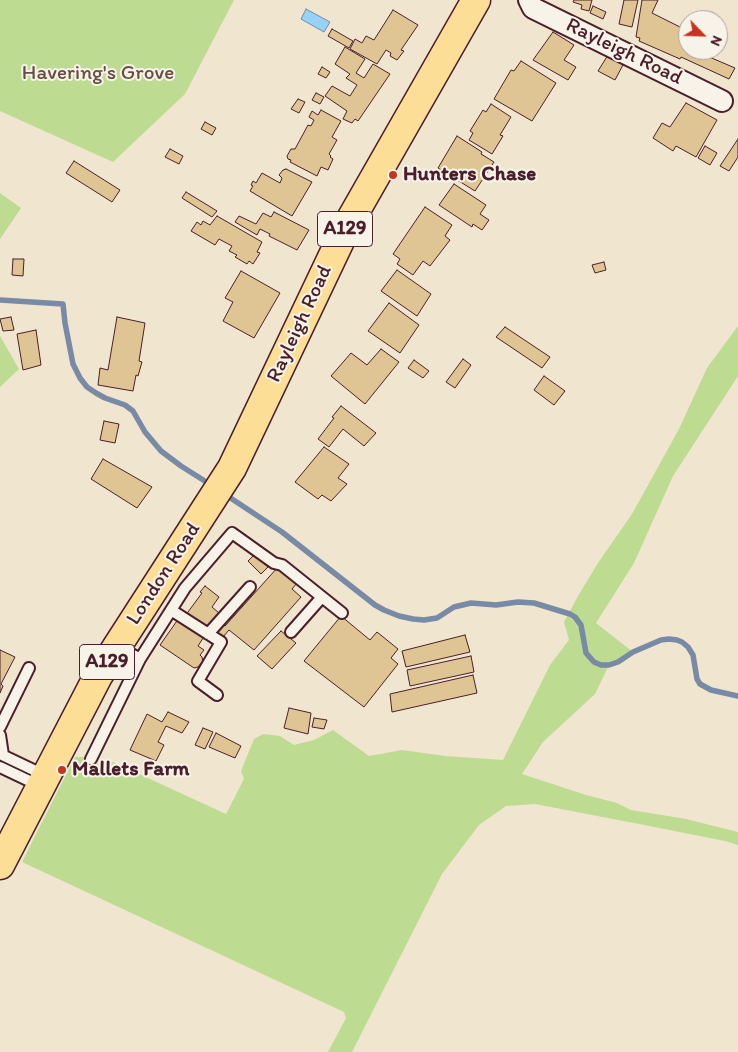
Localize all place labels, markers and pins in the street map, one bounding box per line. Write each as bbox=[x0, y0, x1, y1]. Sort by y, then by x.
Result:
place label: Hunters Chase bbox=[403, 162, 536, 188]
marker: Hunters Chase bbox=[387, 169, 399, 181]
place label: Mallets Farm bbox=[72, 757, 190, 783]
marker: Mallets Farm bbox=[56, 764, 68, 776]

